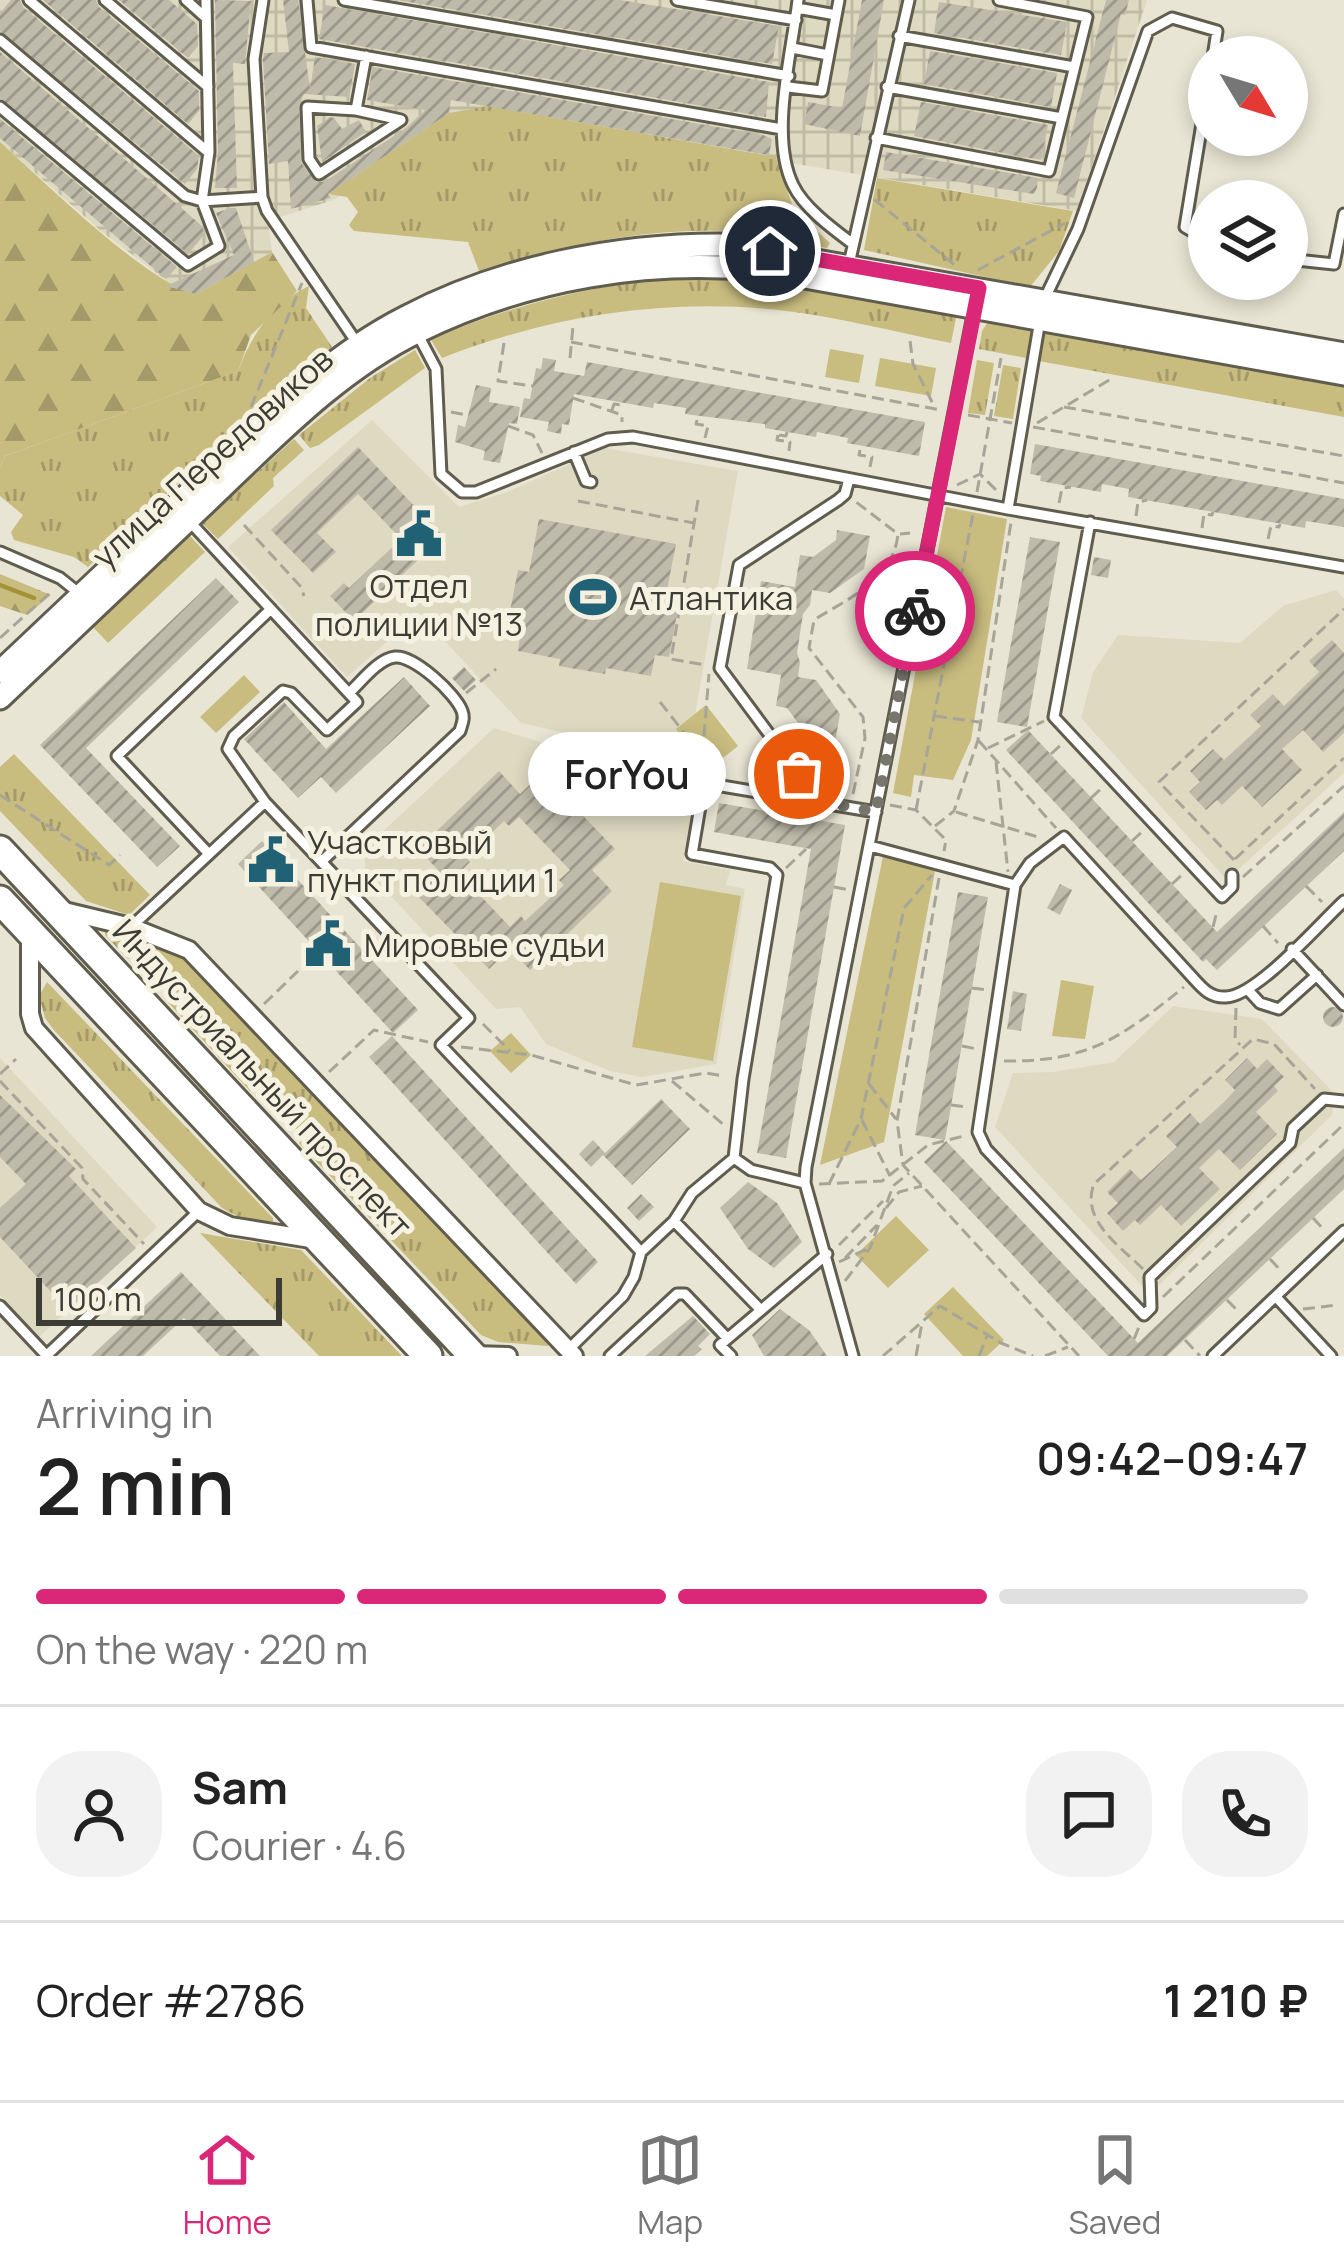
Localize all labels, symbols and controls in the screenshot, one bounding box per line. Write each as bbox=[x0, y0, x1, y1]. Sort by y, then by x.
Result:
north arrow bbox=[1188, 36, 1308, 156]
map controls bbox=[1188, 36, 1308, 300]
button: layers bbox=[1188, 180, 1308, 300]
pin bbox=[719, 200, 821, 302]
icon: home bbox=[737, 218, 803, 284]
street label: улица Передовиков bbox=[82, 337, 342, 577]
public building icon: Отдел полиции №13 bbox=[394, 509, 444, 559]
courier bbox=[855, 551, 975, 671]
place label: Отдел полиции №13 bbox=[315, 563, 523, 646]
sports icon: Атлантика bbox=[568, 572, 618, 622]
place label: Атлантика bbox=[629, 575, 793, 620]
icon: bike bbox=[882, 578, 948, 644]
pin bbox=[748, 723, 850, 825]
callout: ForYou bbox=[529, 732, 727, 816]
icon: bag bbox=[766, 741, 832, 807]
text: ForYou bbox=[564, 747, 690, 801]
place label: Участковый пункт полиции 1 bbox=[307, 819, 556, 902]
public building icon: Участковый пункт полиции 1 bbox=[246, 835, 296, 885]
street label: Индустриальный проспект bbox=[103, 909, 423, 1247]
public building icon: Мировые судьи bbox=[303, 919, 353, 969]
place label: Мировые судьи bbox=[364, 922, 605, 967]
scale bar bbox=[36, 1272, 282, 1325]
text: 100 m bbox=[54, 1276, 142, 1321]
text: Arriving in bbox=[36, 1386, 213, 1440]
text: 09:42–09:47 bbox=[1036, 1427, 1308, 1489]
text: 2 min bbox=[36, 1432, 235, 1538]
text: On the way · 220 m bbox=[36, 1622, 368, 1676]
button: person bbox=[36, 1751, 162, 1877]
button: chat bbox=[1026, 1751, 1152, 1877]
button: phone bbox=[1182, 1751, 1308, 1877]
text: Sam bbox=[192, 1756, 288, 1818]
text: Courier · 4.6 bbox=[192, 1818, 407, 1872]
text: Order #2786 bbox=[36, 1969, 306, 2031]
text: 1 210 ₽ bbox=[1163, 1969, 1308, 2031]
tab: Home bbox=[183, 2127, 272, 2244]
tab: Map bbox=[637, 2127, 703, 2244]
tab: Saved bbox=[1068, 2127, 1161, 2244]

